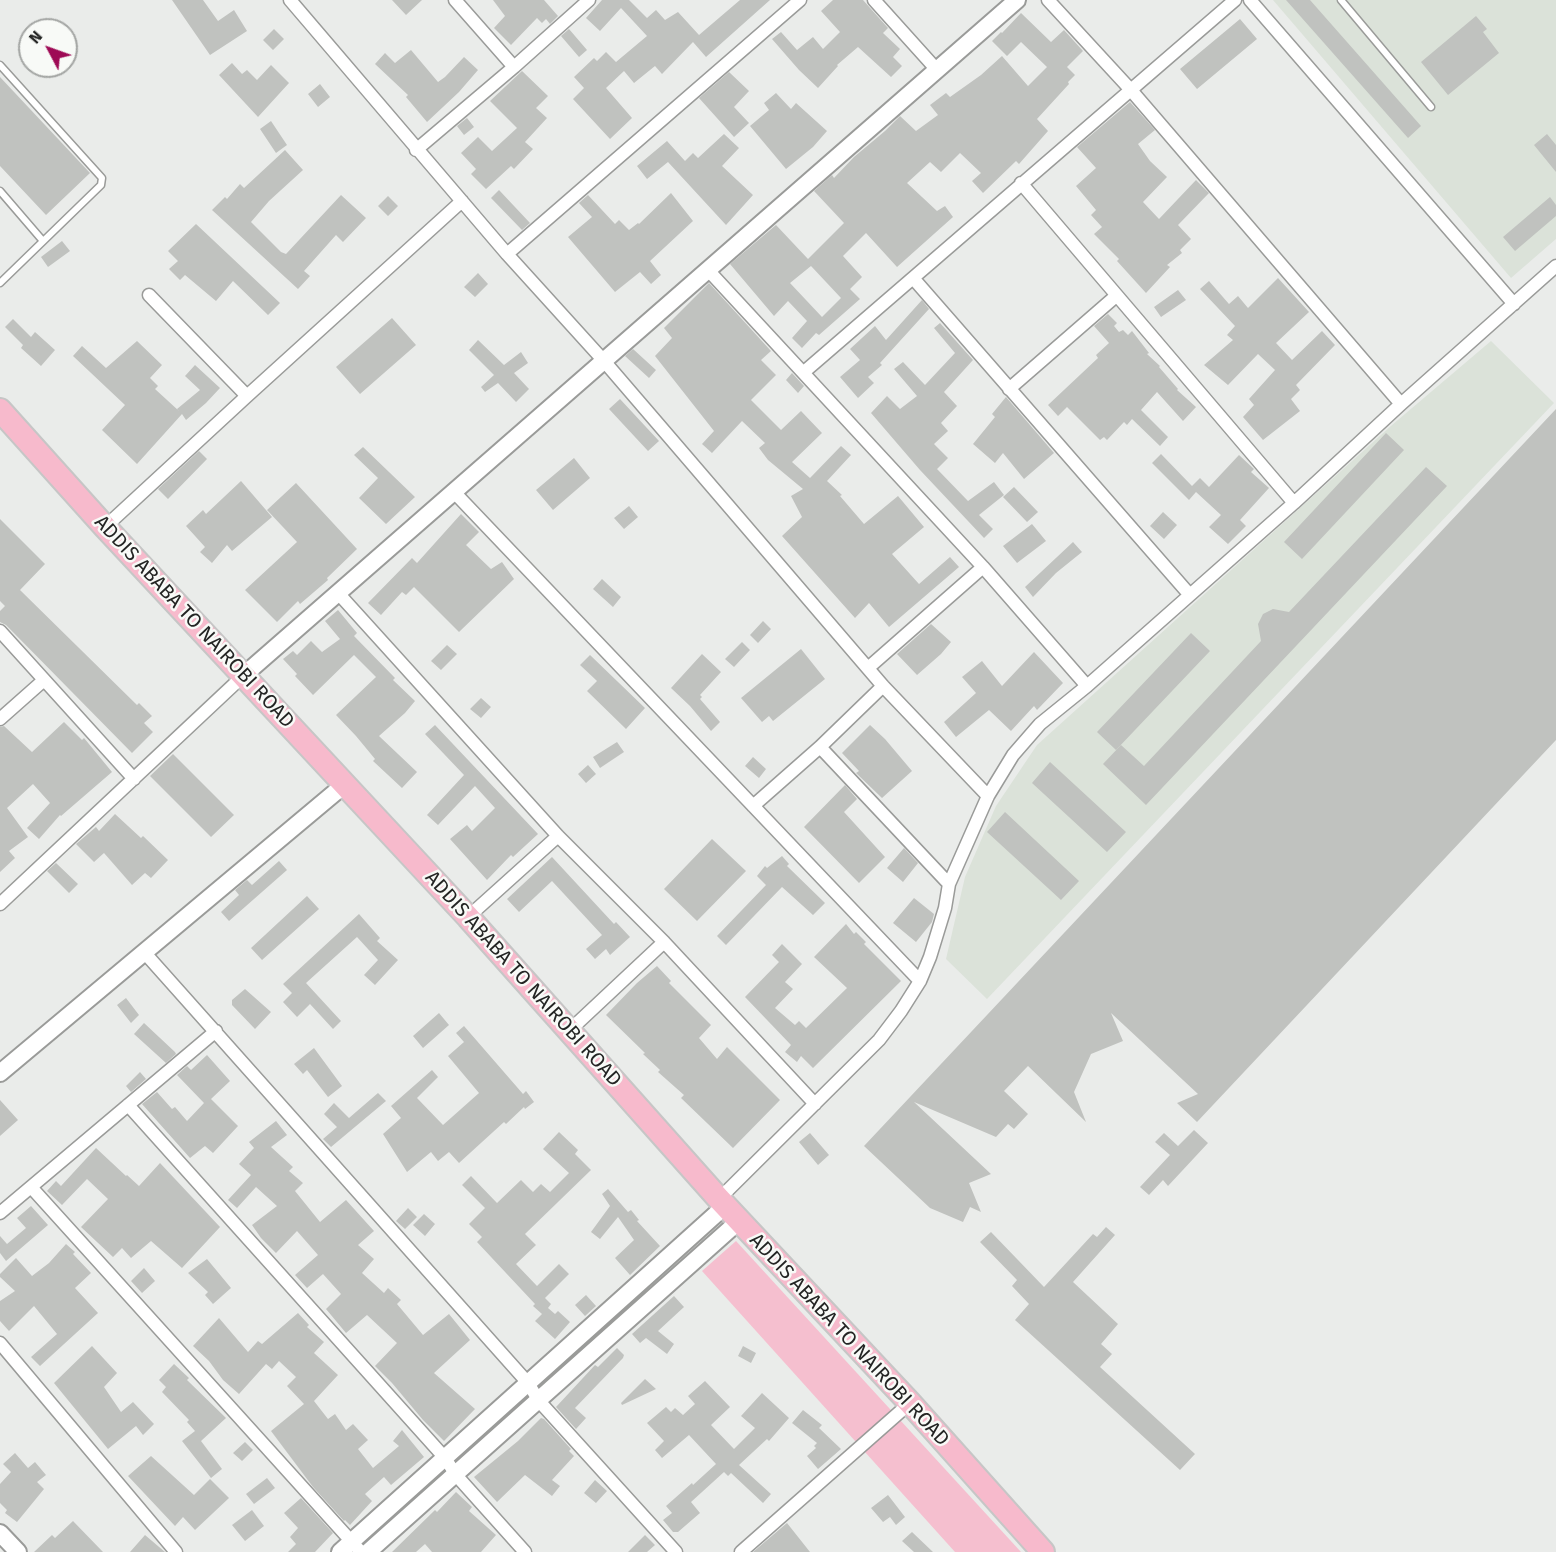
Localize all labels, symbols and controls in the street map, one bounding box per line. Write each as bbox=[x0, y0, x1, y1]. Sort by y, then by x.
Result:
north arrow bbox=[18, 18, 78, 78]
text: N bbox=[25, 27, 46, 47]
street label: ADDIS ABABA TO NAIROBI ROAD bbox=[89, 511, 299, 733]
street label: ADDIS ABABA TO NAIROBI ROAD bbox=[420, 866, 626, 1092]
street label: ADDIS ABABA TO NAIROBI ROAD bbox=[744, 1229, 954, 1451]

